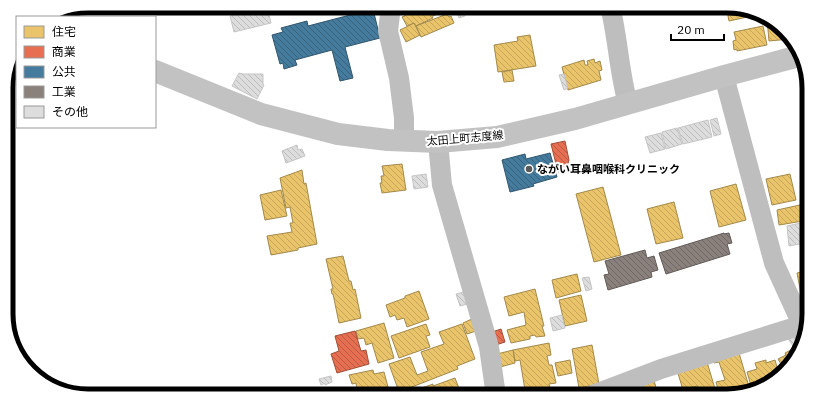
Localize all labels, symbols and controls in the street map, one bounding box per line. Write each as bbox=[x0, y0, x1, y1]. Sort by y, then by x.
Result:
legend bbox=[16, 16, 156, 128]
scale bar bbox=[671, 16, 724, 42]
text: 20 m bbox=[677, 22, 705, 37]
text: 住宅 bbox=[52, 24, 76, 39]
text: 商業 bbox=[52, 44, 76, 59]
text: 公共 bbox=[52, 64, 76, 79]
text: 工業 bbox=[52, 84, 76, 99]
text: その他 bbox=[52, 104, 88, 119]
street label: 太田上町志度線 bbox=[426, 128, 504, 148]
place label: ながい耳鼻咽喉科クリニック bbox=[537, 162, 680, 176]
marker: ながい耳鼻咽喉科クリニック bbox=[524, 164, 534, 174]

